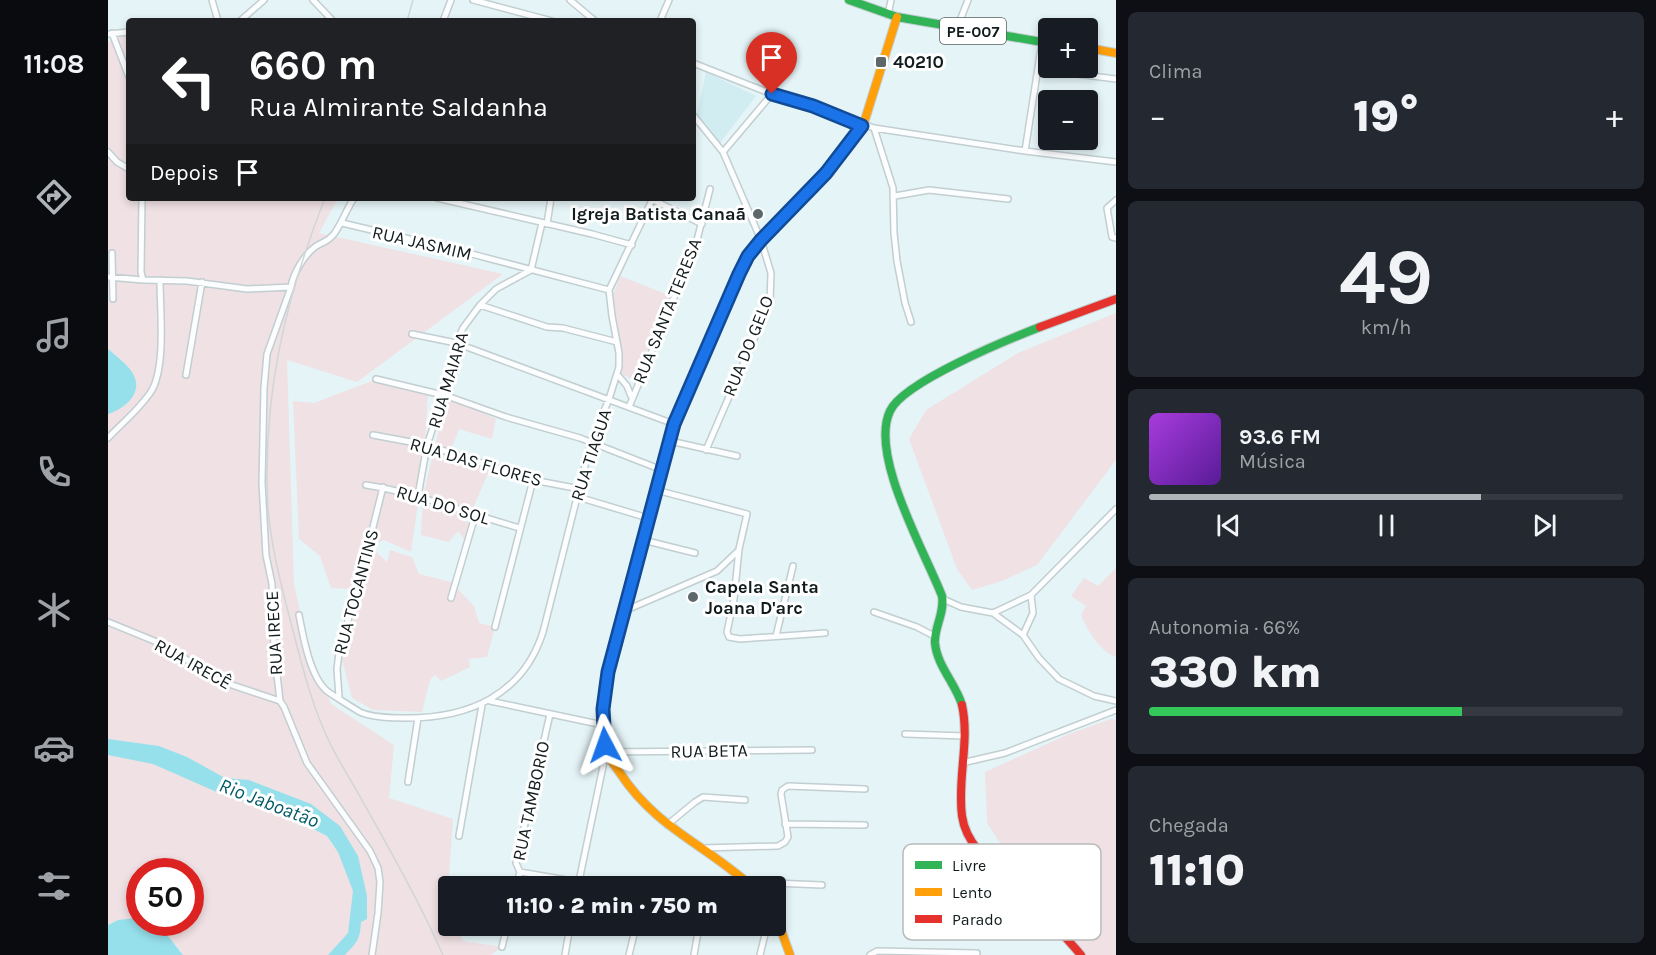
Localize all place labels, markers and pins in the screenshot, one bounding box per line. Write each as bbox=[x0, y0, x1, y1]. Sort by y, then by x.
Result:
pin bbox=[746, 32, 797, 94]
place label: 40210 bbox=[893, 51, 944, 73]
marker: 40210 bbox=[874, 55, 888, 69]
place label: Igreja Batista Canaã bbox=[571, 203, 746, 225]
marker: Igreja Batista Canaã bbox=[751, 207, 765, 221]
place label: Capela Santa Joana D'arc bbox=[705, 576, 819, 619]
marker: Capela Santa Joana D'arc bbox=[686, 590, 700, 604]

